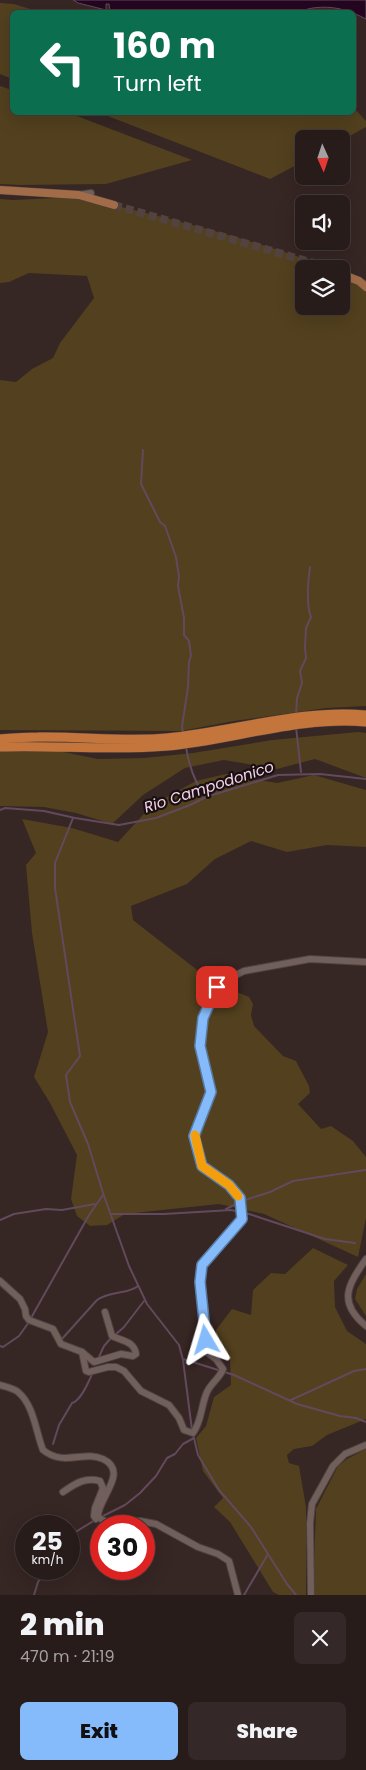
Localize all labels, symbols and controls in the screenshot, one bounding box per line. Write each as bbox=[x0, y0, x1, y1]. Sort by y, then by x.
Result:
text: 160 m bbox=[113, 21, 216, 70]
icon: left bbox=[30, 30, 95, 95]
text: Turn left bbox=[113, 68, 201, 99]
north arrow bbox=[295, 130, 350, 185]
map controls bbox=[295, 130, 350, 315]
button: sound bbox=[295, 195, 350, 250]
button: layers bbox=[295, 260, 350, 315]
water label: Rio Campodonico bbox=[141, 756, 277, 817]
pin bbox=[196, 966, 238, 1008]
icon: arrive bbox=[203, 973, 231, 1001]
position arrow bbox=[179, 1313, 231, 1365]
speed limit sign: 30 bbox=[90, 1515, 155, 1580]
text: 25 bbox=[32, 1524, 63, 1559]
text: km/h bbox=[32, 1551, 63, 1568]
text: 2 min bbox=[20, 1603, 105, 1646]
button: close bbox=[294, 1612, 346, 1664]
text: 470 m · 21:19 bbox=[20, 1645, 114, 1668]
button: Exit bbox=[20, 1702, 178, 1760]
button: Share bbox=[188, 1702, 346, 1760]

